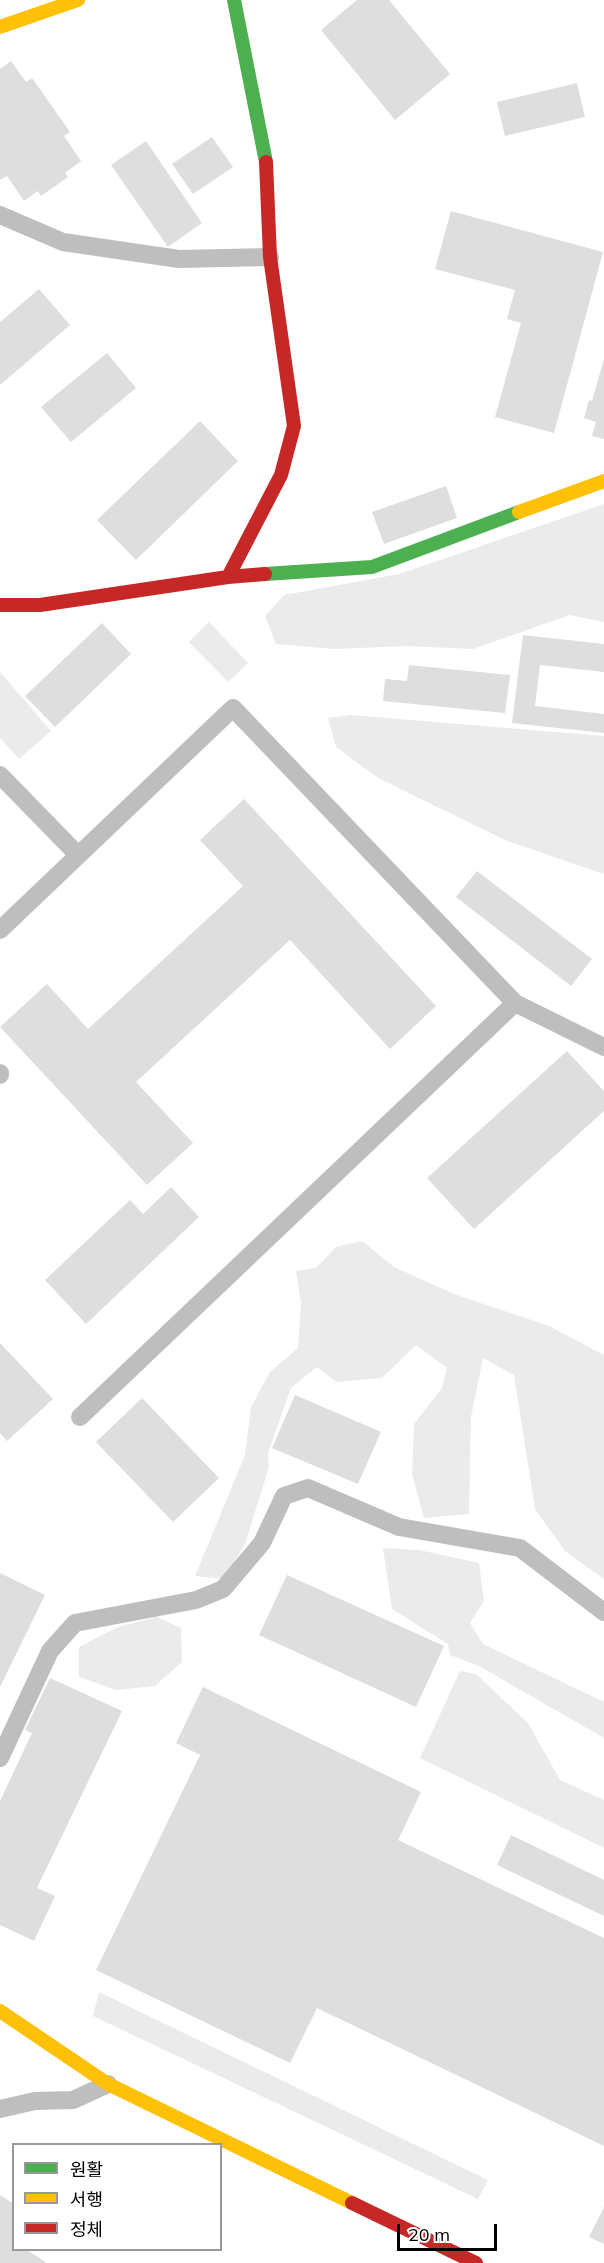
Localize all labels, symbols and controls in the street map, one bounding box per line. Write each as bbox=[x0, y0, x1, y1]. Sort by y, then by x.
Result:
legend bbox=[12, 2143, 222, 2251]
text: 원활 bbox=[70, 2158, 103, 2181]
text: 서행 bbox=[70, 2188, 103, 2211]
scale bar bbox=[400, 2212, 500, 2250]
text: 정체 bbox=[70, 2218, 103, 2241]
text: 20 m bbox=[408, 2223, 450, 2246]

